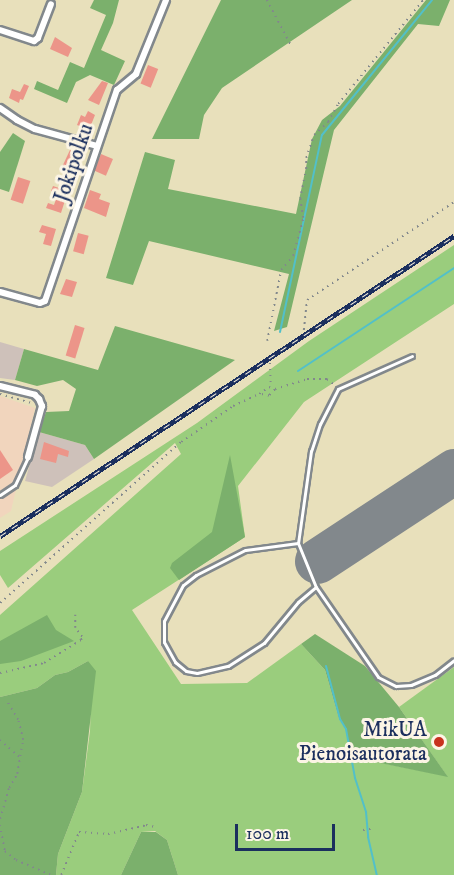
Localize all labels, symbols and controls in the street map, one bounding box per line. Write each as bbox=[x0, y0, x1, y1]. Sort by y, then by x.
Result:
street label: Jokipolku bbox=[49, 120, 99, 206]
place label: MikUA Pienoisautorata bbox=[299, 717, 427, 767]
marker: MikUA Pienoisautorata bbox=[432, 735, 446, 749]
scale bar bbox=[238, 812, 338, 850]
text: 100 m bbox=[246, 823, 289, 845]

